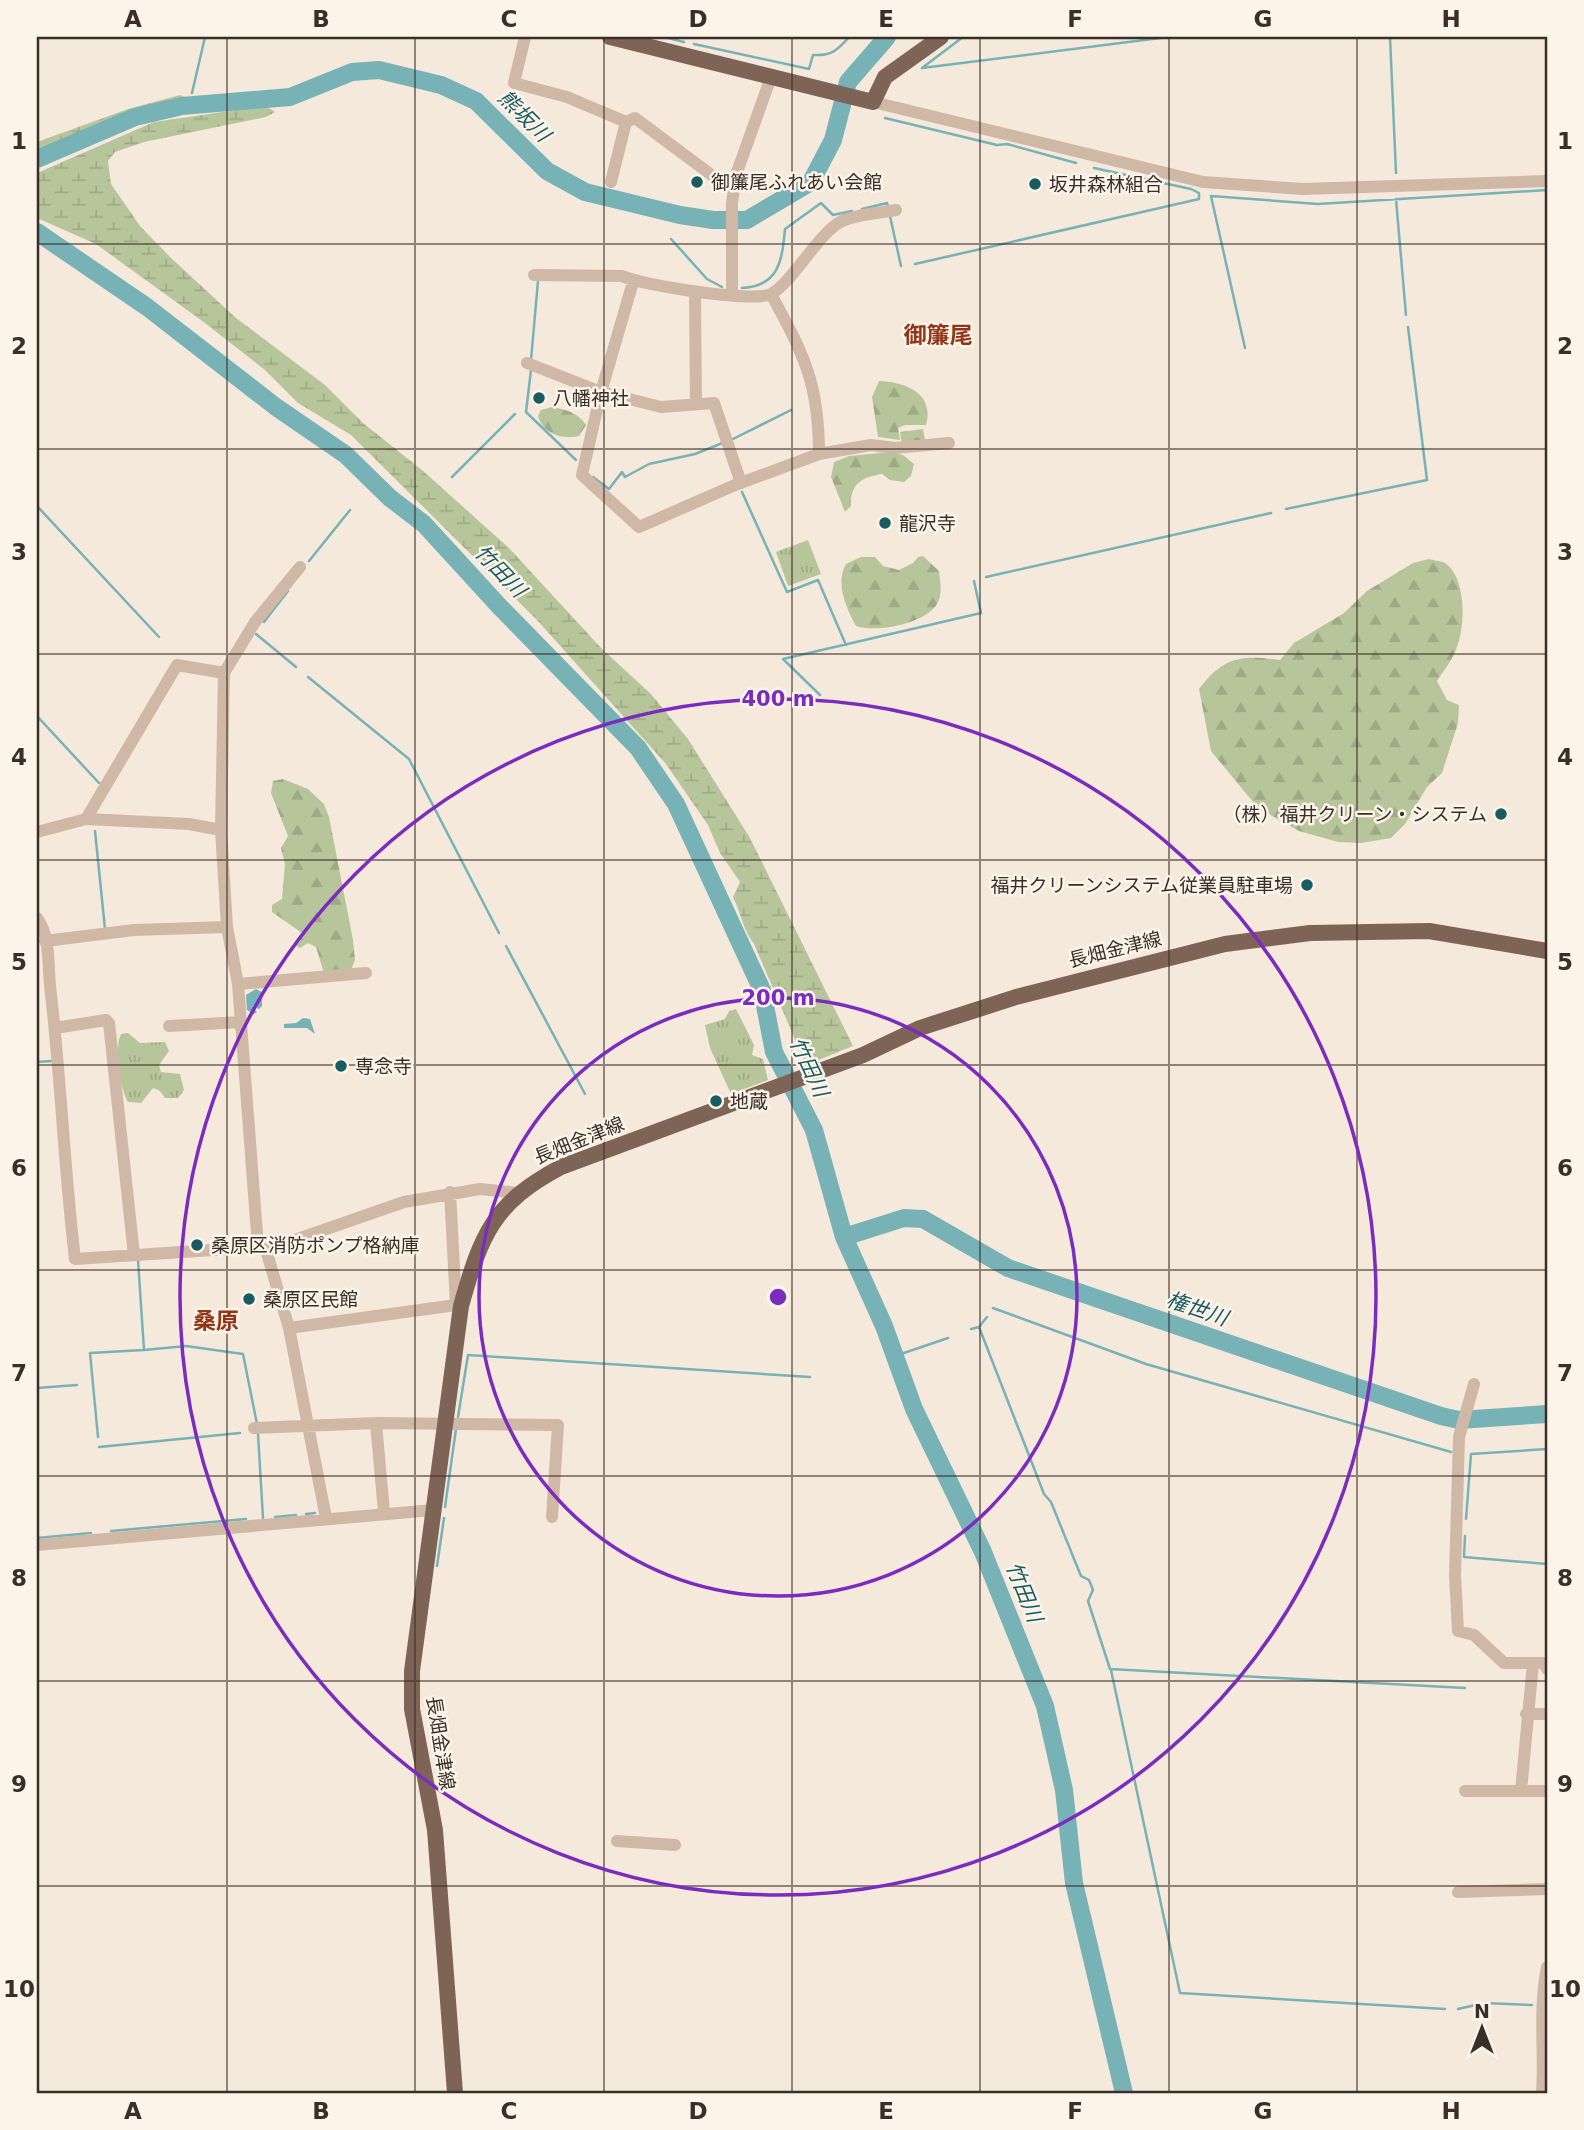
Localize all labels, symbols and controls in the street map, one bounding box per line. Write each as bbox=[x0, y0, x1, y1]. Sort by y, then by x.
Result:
text: A bbox=[124, 6, 142, 32]
text: B bbox=[312, 6, 330, 32]
text: C bbox=[501, 6, 517, 32]
text: D bbox=[688, 6, 708, 32]
text: E bbox=[878, 6, 894, 32]
text: F bbox=[1067, 6, 1083, 32]
text: G bbox=[1254, 6, 1272, 32]
text: H bbox=[1441, 6, 1461, 32]
water label: 熊坂川 bbox=[493, 85, 556, 148]
text: 1 bbox=[11, 128, 27, 154]
text: 1 bbox=[1557, 128, 1573, 154]
place label: 御簾尾ふれあい会館 bbox=[711, 171, 882, 193]
place label: 坂井森林組合 bbox=[1049, 173, 1163, 195]
marker: 御簾尾ふれあい会館 bbox=[689, 174, 705, 190]
marker: 坂井森林組合 bbox=[1027, 176, 1043, 192]
district label: 御簾尾 bbox=[904, 322, 973, 348]
text: 2 bbox=[11, 333, 27, 359]
text: 2 bbox=[1557, 333, 1573, 359]
place label: 八幡神社 bbox=[553, 387, 629, 409]
marker: 八幡神社 bbox=[531, 390, 547, 406]
place label: 龍沢寺 bbox=[899, 512, 956, 534]
marker: 龍沢寺 bbox=[877, 515, 893, 531]
text: 3 bbox=[11, 539, 27, 565]
text: 3 bbox=[1557, 539, 1573, 565]
water label: 竹田川 bbox=[469, 540, 532, 603]
text: 400 m bbox=[741, 687, 815, 711]
text: 4 bbox=[11, 744, 27, 770]
text: 4 bbox=[1557, 744, 1573, 770]
place label: （株）福井クリーン・システム bbox=[1223, 803, 1487, 825]
marker: （株）福井クリーン・システム bbox=[1493, 806, 1509, 822]
place label: 福井クリーンシステム従業員駐車場 bbox=[991, 874, 1293, 896]
marker: 福井クリーンシステム従業員駐車場 bbox=[1299, 877, 1315, 893]
street label: 長畑金津線 bbox=[1066, 927, 1164, 971]
text: 5 bbox=[11, 949, 27, 975]
text: 5 bbox=[1557, 949, 1573, 975]
text: 200 m bbox=[741, 986, 815, 1010]
water label: 竹田川 bbox=[785, 1033, 834, 1102]
place label: 専念寺 bbox=[355, 1055, 412, 1077]
marker: 専念寺 bbox=[333, 1058, 349, 1074]
place label: 地蔵 bbox=[730, 1090, 768, 1112]
marker: 地蔵 bbox=[708, 1093, 724, 1109]
street label: 長畑金津線 bbox=[531, 1112, 627, 1168]
text: 6 bbox=[11, 1155, 27, 1181]
text: 6 bbox=[1557, 1155, 1573, 1181]
place label: 桑原区消防ポンプ格納庫 bbox=[211, 1234, 419, 1256]
marker: 桑原区消防ポンプ格納庫 bbox=[189, 1237, 205, 1253]
centre of rings bbox=[766, 1285, 790, 1309]
water label: 権世川 bbox=[1163, 1287, 1233, 1331]
place label: 桑原区民館 bbox=[263, 1288, 358, 1310]
marker: 桑原区民館 bbox=[241, 1291, 257, 1307]
district label: 桑原 bbox=[193, 1308, 239, 1334]
text: 7 bbox=[11, 1360, 27, 1386]
text: 7 bbox=[1557, 1360, 1573, 1386]
water label: 竹田川 bbox=[1001, 1558, 1048, 1628]
text: 8 bbox=[11, 1565, 27, 1591]
text: 8 bbox=[1557, 1565, 1573, 1591]
street label: 長畑金津線 bbox=[423, 1694, 459, 1792]
text: 9 bbox=[11, 1771, 27, 1797]
text: 9 bbox=[1557, 1771, 1573, 1797]
text: 10 bbox=[3, 1976, 35, 2002]
text: 10 bbox=[1549, 1976, 1581, 2002]
north arrow bbox=[1448, 1994, 1518, 2064]
text: N bbox=[1474, 2000, 1490, 2022]
text: A bbox=[124, 2098, 142, 2124]
text: B bbox=[312, 2098, 330, 2124]
text: C bbox=[501, 2098, 517, 2124]
text: D bbox=[688, 2098, 708, 2124]
text: E bbox=[878, 2098, 894, 2124]
text: F bbox=[1067, 2098, 1083, 2124]
text: G bbox=[1254, 2098, 1272, 2124]
text: H bbox=[1441, 2098, 1461, 2124]

